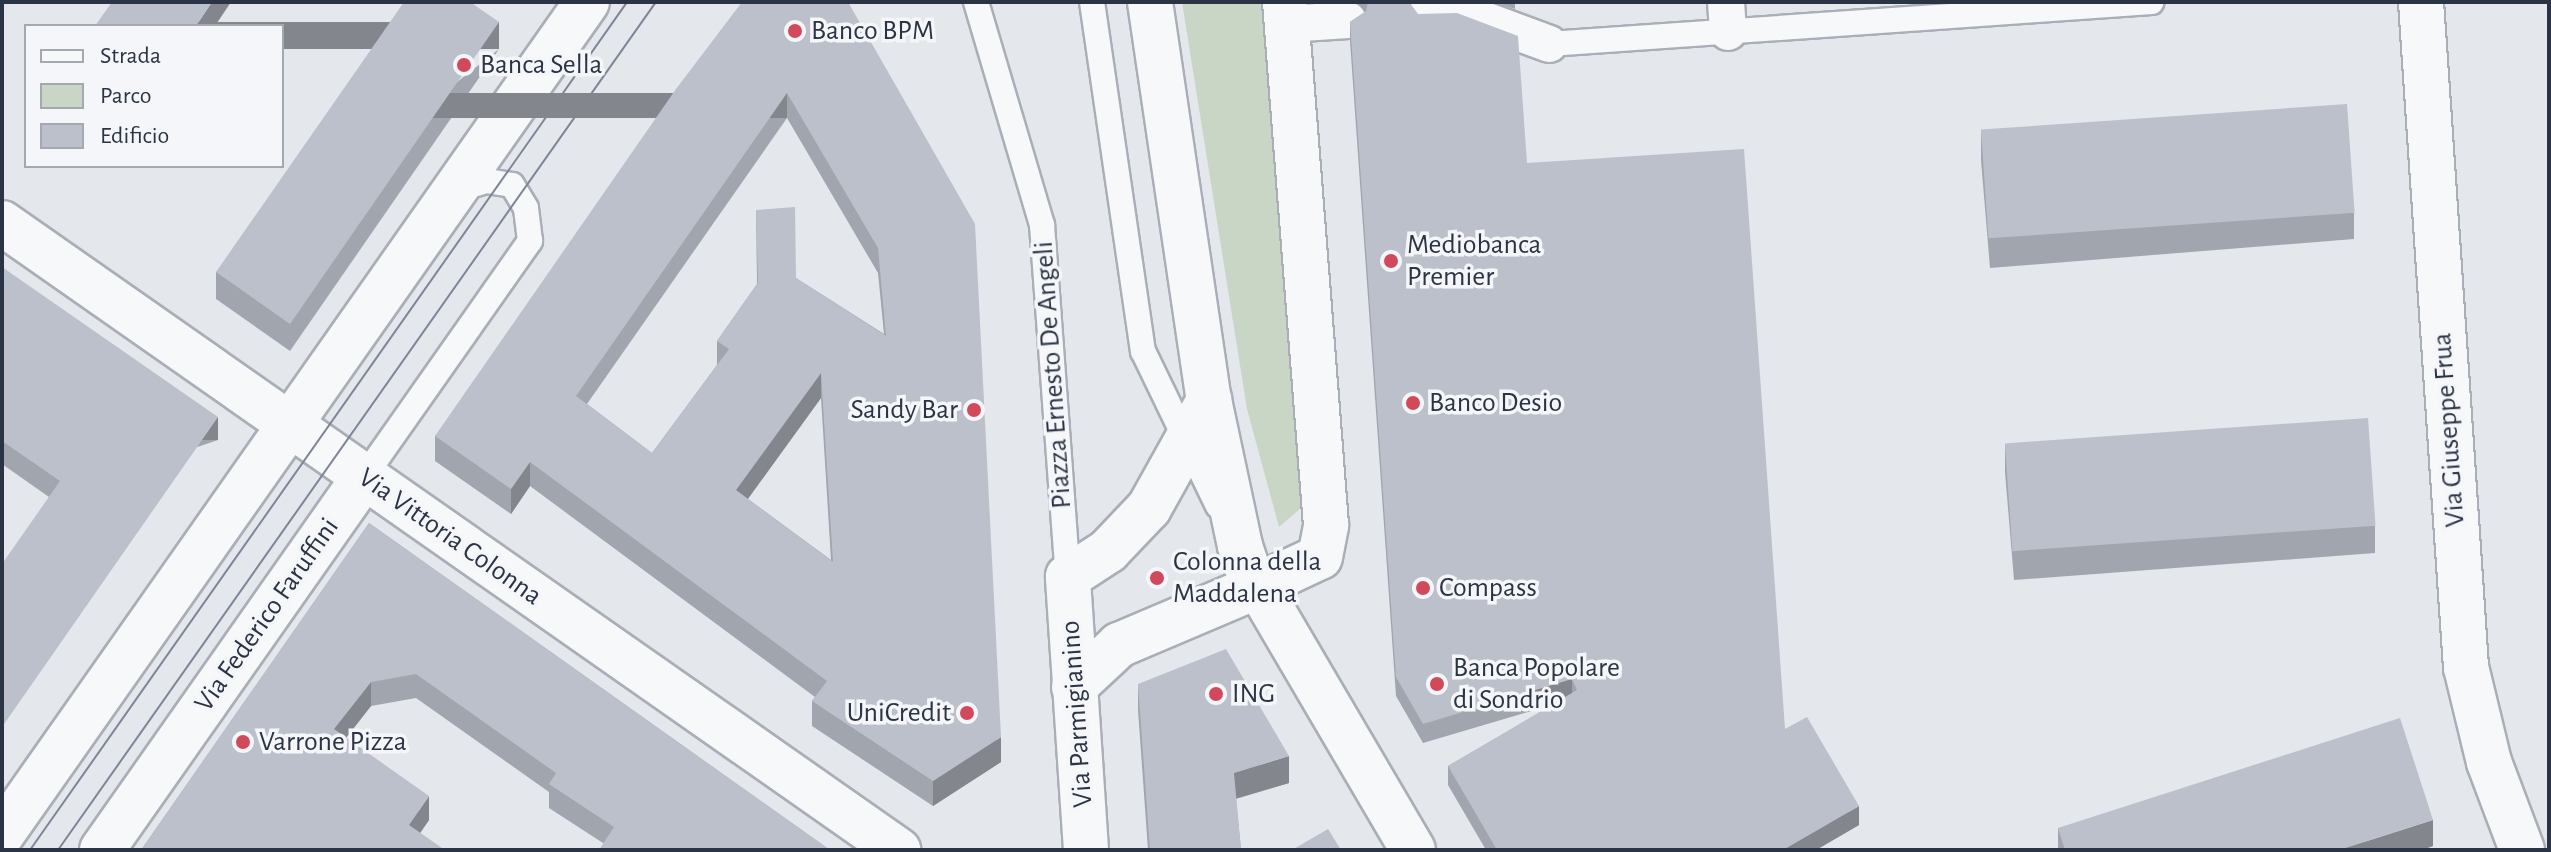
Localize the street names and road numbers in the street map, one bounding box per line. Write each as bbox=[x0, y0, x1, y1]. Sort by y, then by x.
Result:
street label: Piazza Ernesto De Angeli bbox=[1027, 240, 1079, 510]
street label: Via Giuseppe Frua bbox=[2425, 332, 2473, 528]
street label: Via Vittoria Colonna bbox=[352, 461, 548, 613]
street label: Via Federico Faruffini bbox=[188, 512, 346, 718]
street label: Via Parmigianino bbox=[1054, 619, 1100, 809]

